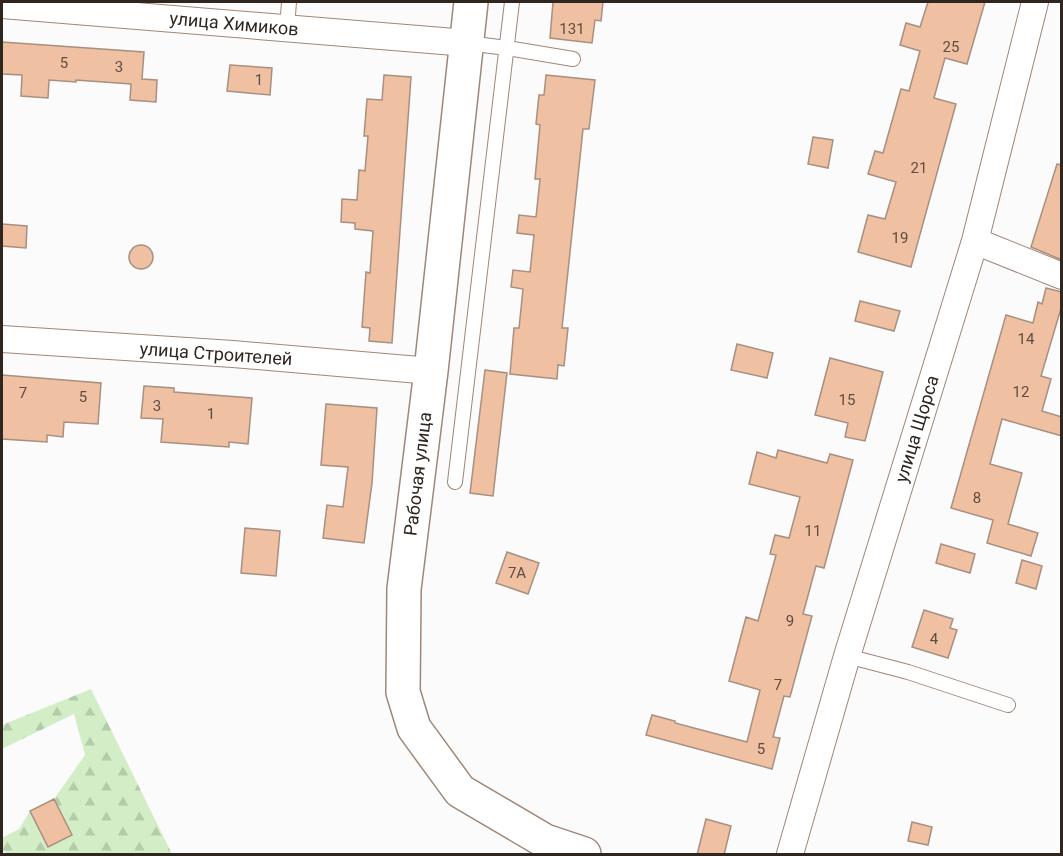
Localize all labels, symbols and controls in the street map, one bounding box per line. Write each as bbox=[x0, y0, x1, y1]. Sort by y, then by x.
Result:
street label: улица Химиков bbox=[169, 7, 299, 40]
house number: 131 bbox=[559, 20, 585, 38]
house number: 25 bbox=[943, 38, 959, 56]
house number: 5 bbox=[60, 54, 68, 72]
house number: 3 bbox=[115, 58, 123, 76]
house number: 1 bbox=[255, 71, 263, 89]
house number: 21 bbox=[911, 159, 927, 177]
house number: 19 bbox=[892, 229, 908, 247]
house number: 14 bbox=[1018, 330, 1035, 348]
street label: улица Строителей bbox=[139, 338, 293, 369]
street label: улица Щорса bbox=[890, 373, 943, 485]
house number: 12 bbox=[1013, 383, 1029, 401]
house number: 7 bbox=[19, 384, 27, 402]
house number: 5 bbox=[79, 388, 87, 406]
house number: 15 bbox=[839, 391, 855, 409]
house number: 3 bbox=[153, 397, 161, 415]
house number: 1 bbox=[207, 405, 215, 423]
street label: Рабочая улица bbox=[399, 411, 436, 537]
house number: 8 bbox=[973, 489, 981, 507]
house number: 11 bbox=[805, 522, 821, 540]
house number: 7А bbox=[508, 564, 526, 582]
house number: 9 bbox=[786, 612, 794, 630]
house number: 4 bbox=[930, 630, 939, 648]
house number: 7 bbox=[774, 676, 782, 694]
house number: 5 bbox=[757, 740, 765, 758]

